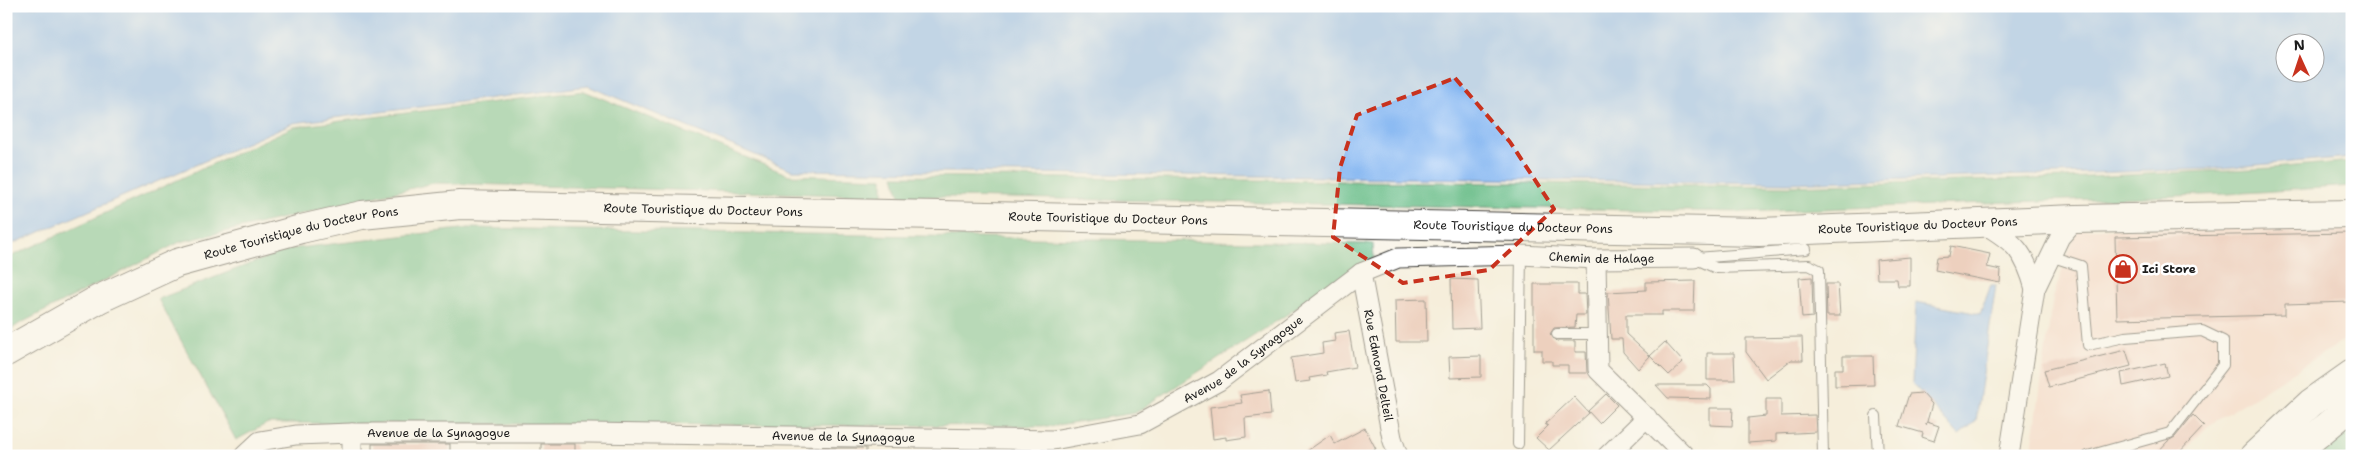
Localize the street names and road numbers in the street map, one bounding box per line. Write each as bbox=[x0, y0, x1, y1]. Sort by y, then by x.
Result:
street label: Route Touristique du Docteur Pons bbox=[603, 200, 803, 220]
street label: Route Touristique du Docteur Pons bbox=[202, 203, 399, 263]
street label: Route Touristique du Docteur Pons bbox=[1008, 208, 1208, 229]
street label: Route Touristique du Docteur Pons bbox=[1818, 213, 2018, 238]
street label: Route Touristique du Docteur Pons bbox=[1413, 217, 1613, 237]
street label: Chemin de Halage bbox=[1548, 248, 1655, 267]
street label: Rue Edmond Delteil bbox=[1360, 308, 1397, 423]
street label: Avenue de la Synagogue bbox=[1180, 312, 1307, 407]
street label: Avenue de la Synagogue bbox=[367, 425, 510, 441]
street label: Avenue de la Synagogue bbox=[772, 428, 915, 446]

